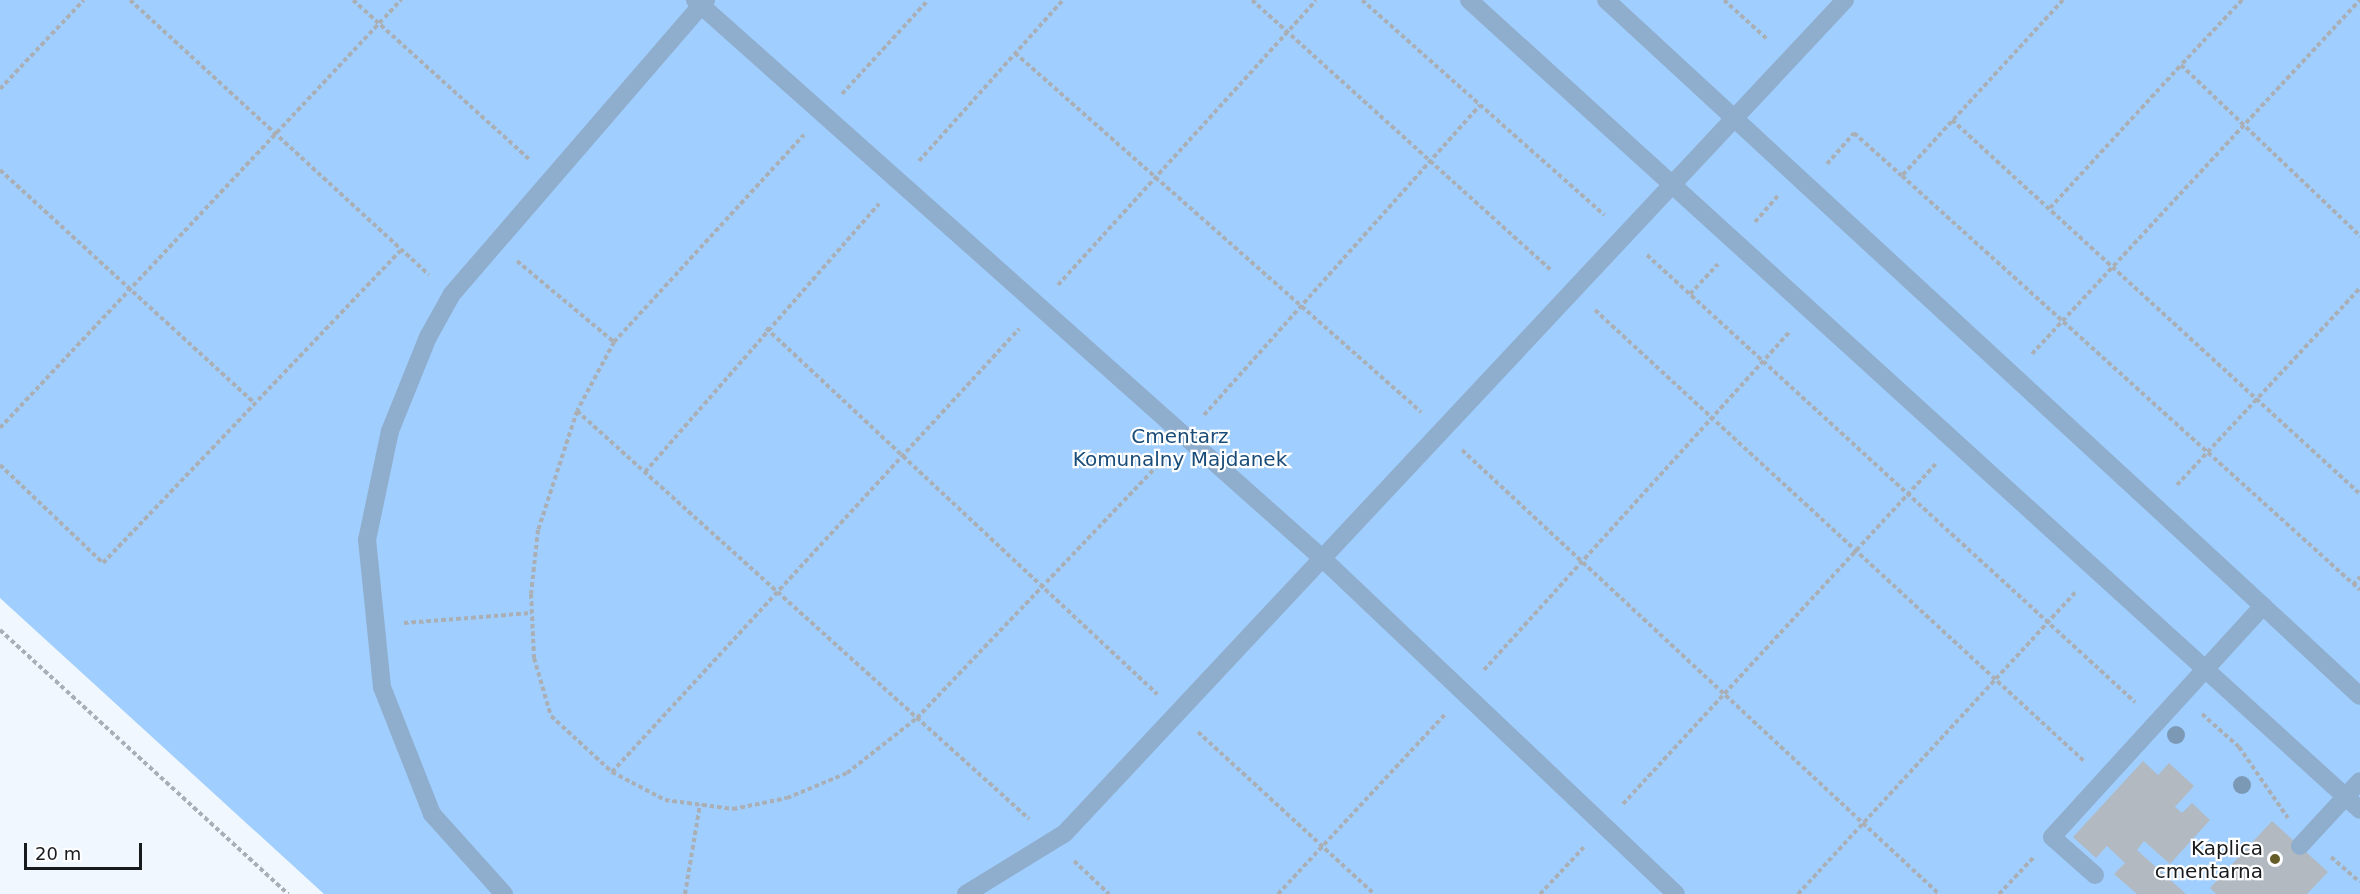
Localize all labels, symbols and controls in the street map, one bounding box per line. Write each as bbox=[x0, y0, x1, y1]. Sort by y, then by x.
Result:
park label: Cmentarz Komunalny Majdanek bbox=[1073, 424, 1287, 471]
scale bar bbox=[27, 831, 146, 869]
place label: Kaplica cmentarna bbox=[2155, 836, 2263, 883]
text: 20 m bbox=[35, 843, 81, 864]
marker: Kaplica cmentarna bbox=[2268, 852, 2282, 866]

